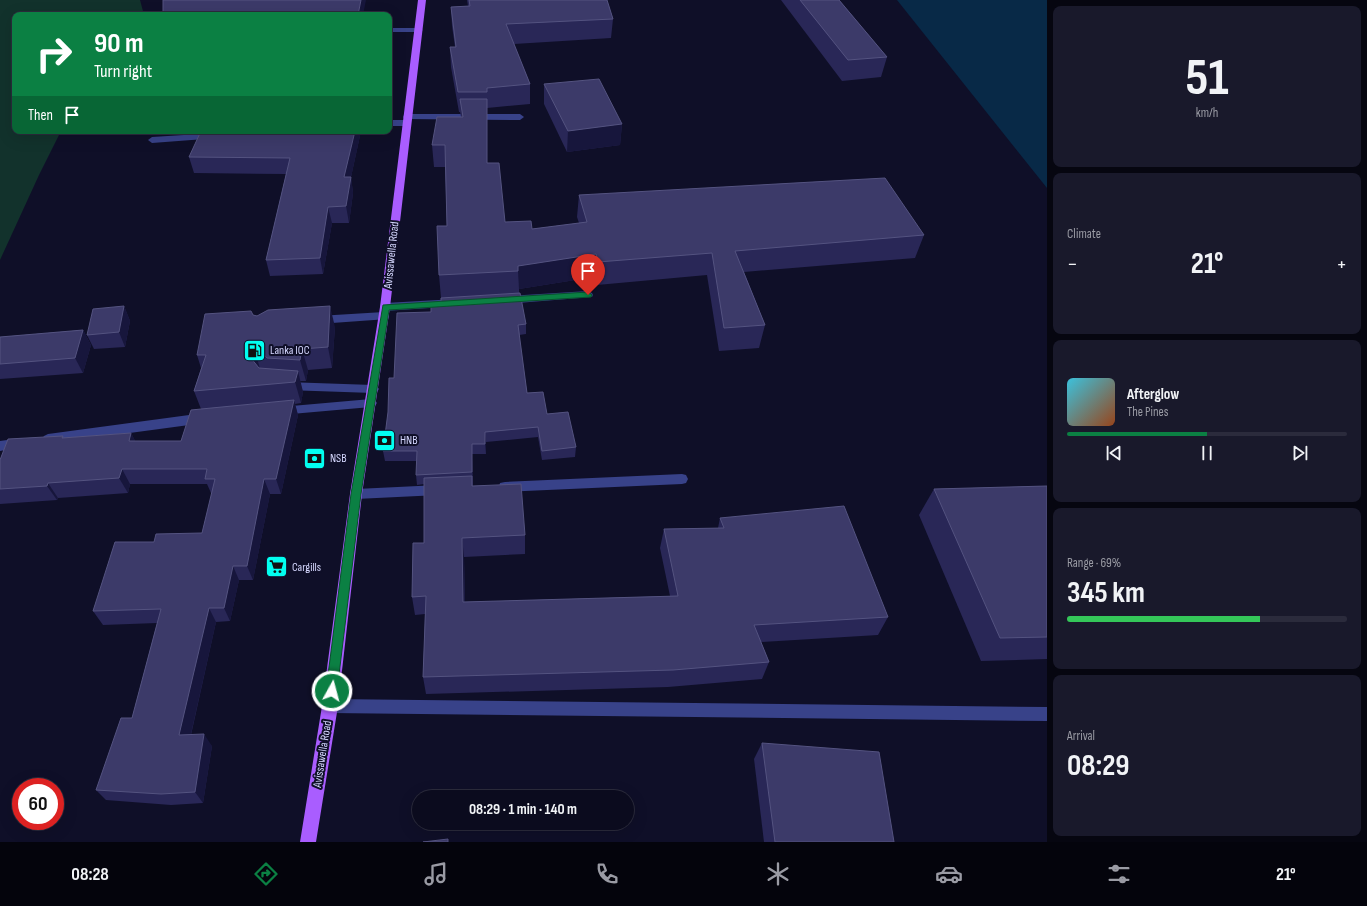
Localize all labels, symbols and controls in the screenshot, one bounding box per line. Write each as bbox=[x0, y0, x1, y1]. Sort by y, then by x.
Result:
text: 90 m bbox=[94, 27, 144, 60]
icon: right bbox=[28, 28, 80, 80]
text: 51 bbox=[1185, 47, 1229, 110]
text: Turn right bbox=[94, 61, 152, 82]
icon: arrive bbox=[61, 104, 83, 126]
text: km/h bbox=[1196, 105, 1218, 121]
text: Then bbox=[28, 106, 53, 125]
street label: Avissawella Road bbox=[380, 221, 402, 290]
text: Climate bbox=[1067, 226, 1101, 242]
text: 21° bbox=[1191, 246, 1223, 282]
text: − bbox=[1067, 251, 1078, 278]
text: + bbox=[1336, 251, 1347, 278]
pin bbox=[571, 254, 605, 295]
icon: arrive bbox=[577, 260, 599, 282]
fuel station icon: Lanka IOC bbox=[241, 337, 267, 363]
place label: Lanka IOC bbox=[270, 343, 310, 358]
text: Afterglow bbox=[1127, 385, 1179, 404]
text: The Pines bbox=[1127, 404, 1168, 420]
bank icon: HNB bbox=[371, 427, 397, 453]
place label: HNB bbox=[400, 433, 418, 448]
icon: previous bbox=[1103, 442, 1125, 464]
icon: pause bbox=[1196, 442, 1218, 464]
icon: next bbox=[1289, 442, 1311, 464]
bank icon: NSB bbox=[301, 445, 327, 471]
place label: NSB bbox=[330, 451, 347, 466]
supermarket icon: Cargills bbox=[263, 554, 289, 580]
text: Range · 69% bbox=[1067, 555, 1121, 571]
place label: Cargills bbox=[292, 560, 321, 575]
text: 345 km bbox=[1067, 575, 1145, 611]
position arrow bbox=[311, 670, 353, 712]
street label: Avissawella Road bbox=[310, 720, 335, 790]
text: Arrival bbox=[1067, 728, 1095, 744]
text: 08:29 bbox=[1067, 748, 1130, 784]
speed limit sign: 60 bbox=[12, 778, 64, 830]
text: 08:29 · 1 min · 140 m bbox=[469, 800, 577, 819]
icon: directions bbox=[252, 860, 280, 888]
icon: music bbox=[422, 860, 450, 888]
icon: phone bbox=[593, 860, 621, 888]
icon: climate bbox=[764, 860, 792, 888]
icon: car bbox=[935, 860, 963, 888]
icon: filters bbox=[1105, 860, 1133, 888]
text: 08:28 bbox=[71, 864, 109, 885]
text: 21° bbox=[1276, 864, 1296, 885]

